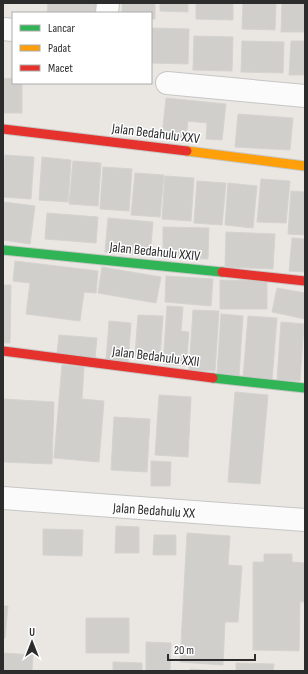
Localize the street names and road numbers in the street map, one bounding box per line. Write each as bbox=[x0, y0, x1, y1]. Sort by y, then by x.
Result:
street label: Jalan Bedahulu XXV bbox=[110, 120, 202, 147]
street label: Jalan Bedahulu XXIV bbox=[108, 238, 202, 265]
street label: Jalan Bedahulu XXII bbox=[110, 343, 201, 370]
street label: Jalan Bedahulu XX bbox=[111, 499, 196, 522]

